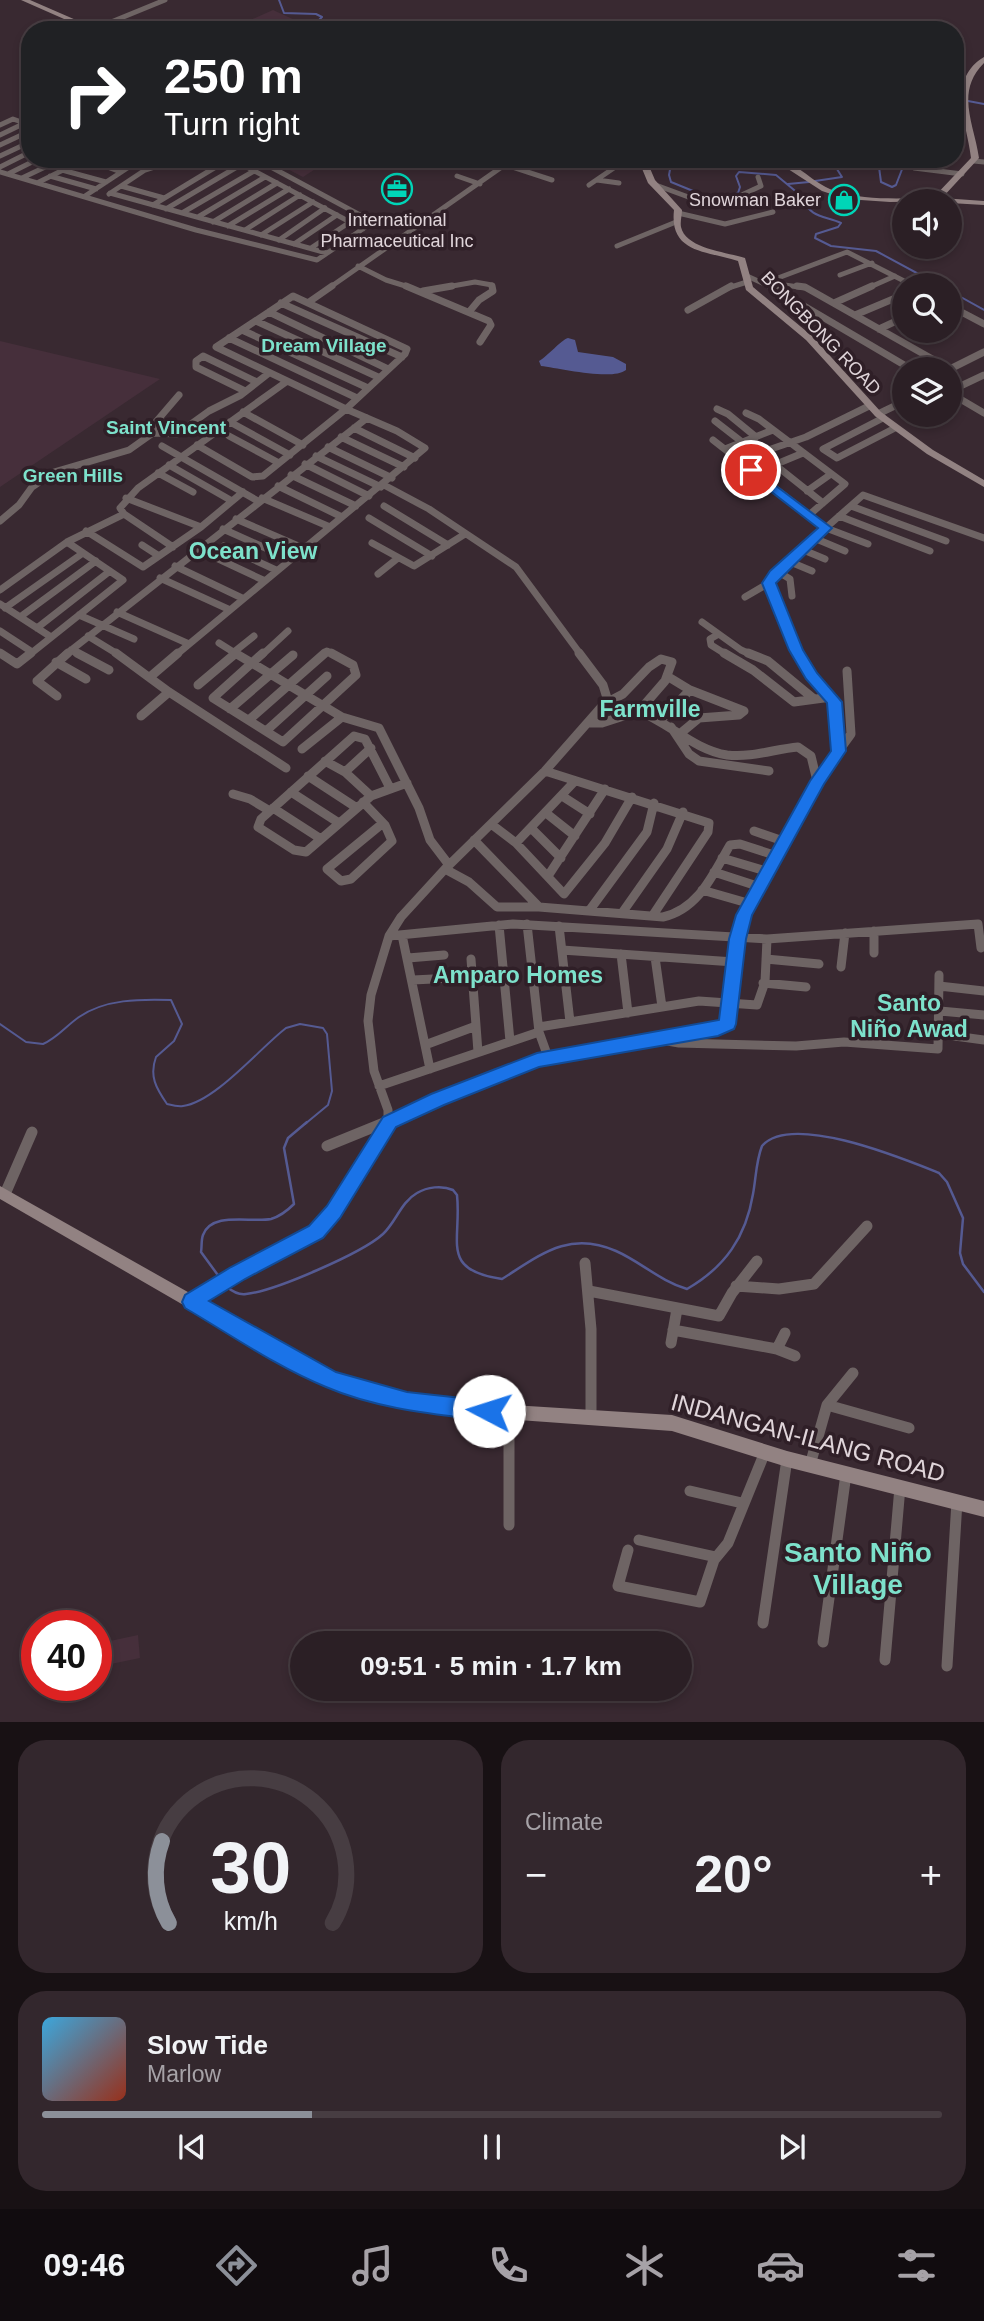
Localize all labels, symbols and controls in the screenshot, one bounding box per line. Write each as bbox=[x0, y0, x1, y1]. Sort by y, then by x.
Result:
icon: right bbox=[49, 49, 140, 140]
text: 250 m bbox=[164, 49, 303, 103]
text: Turn right bbox=[164, 106, 300, 142]
office icon: International Pharmaceutical Inc bbox=[380, 172, 414, 206]
shop icon: Snowman Baker bbox=[827, 183, 861, 217]
map controls bbox=[892, 189, 962, 427]
button: sound bbox=[892, 189, 962, 259]
place label: Snowman Baker bbox=[689, 190, 821, 210]
place label: International Pharmaceutical Inc bbox=[320, 210, 474, 251]
street label: BONGBONG ROAD bbox=[757, 267, 885, 399]
button: search bbox=[892, 273, 962, 343]
district label: Dream Village bbox=[261, 335, 387, 356]
button: layers bbox=[892, 357, 962, 427]
district label: Saint Vincent bbox=[106, 417, 227, 438]
pin bbox=[721, 440, 781, 500]
icon: arrive bbox=[732, 451, 770, 489]
district label: Green Hills bbox=[23, 465, 123, 486]
district label: Ocean View bbox=[189, 538, 317, 564]
district label: Farmville bbox=[600, 696, 701, 722]
district label: Amparo Homes bbox=[433, 962, 603, 988]
district label: Santo Niño Awad bbox=[850, 990, 968, 1042]
position arrow bbox=[452, 1374, 526, 1448]
street label: INDANGAN-ILANG ROAD bbox=[668, 1388, 948, 1487]
district label: Santo Niño Village bbox=[784, 1537, 932, 1600]
speed limit sign: 40 bbox=[21, 1610, 112, 1701]
text: 09:51 · 5 min · 1.7 km bbox=[360, 1651, 622, 1681]
text: Climate bbox=[525, 1809, 603, 1835]
text: 30 bbox=[210, 1827, 291, 1908]
text: 20° bbox=[694, 1845, 773, 1903]
text: − bbox=[525, 1854, 547, 1896]
text: + bbox=[920, 1854, 942, 1896]
text: km/h bbox=[223, 1906, 278, 1934]
text: Slow Tide bbox=[147, 2030, 268, 2060]
text: Marlow bbox=[147, 2061, 221, 2087]
icon: previous bbox=[173, 2128, 211, 2166]
icon: pause bbox=[473, 2128, 511, 2166]
icon: next bbox=[773, 2128, 811, 2166]
icon: directions bbox=[212, 2241, 261, 2290]
icon: music bbox=[348, 2241, 397, 2290]
icon: phone bbox=[484, 2241, 533, 2290]
icon: climate bbox=[620, 2241, 669, 2290]
icon: car bbox=[756, 2241, 805, 2290]
icon: filters bbox=[892, 2241, 941, 2290]
text: 09:46 bbox=[43, 2247, 125, 2283]

